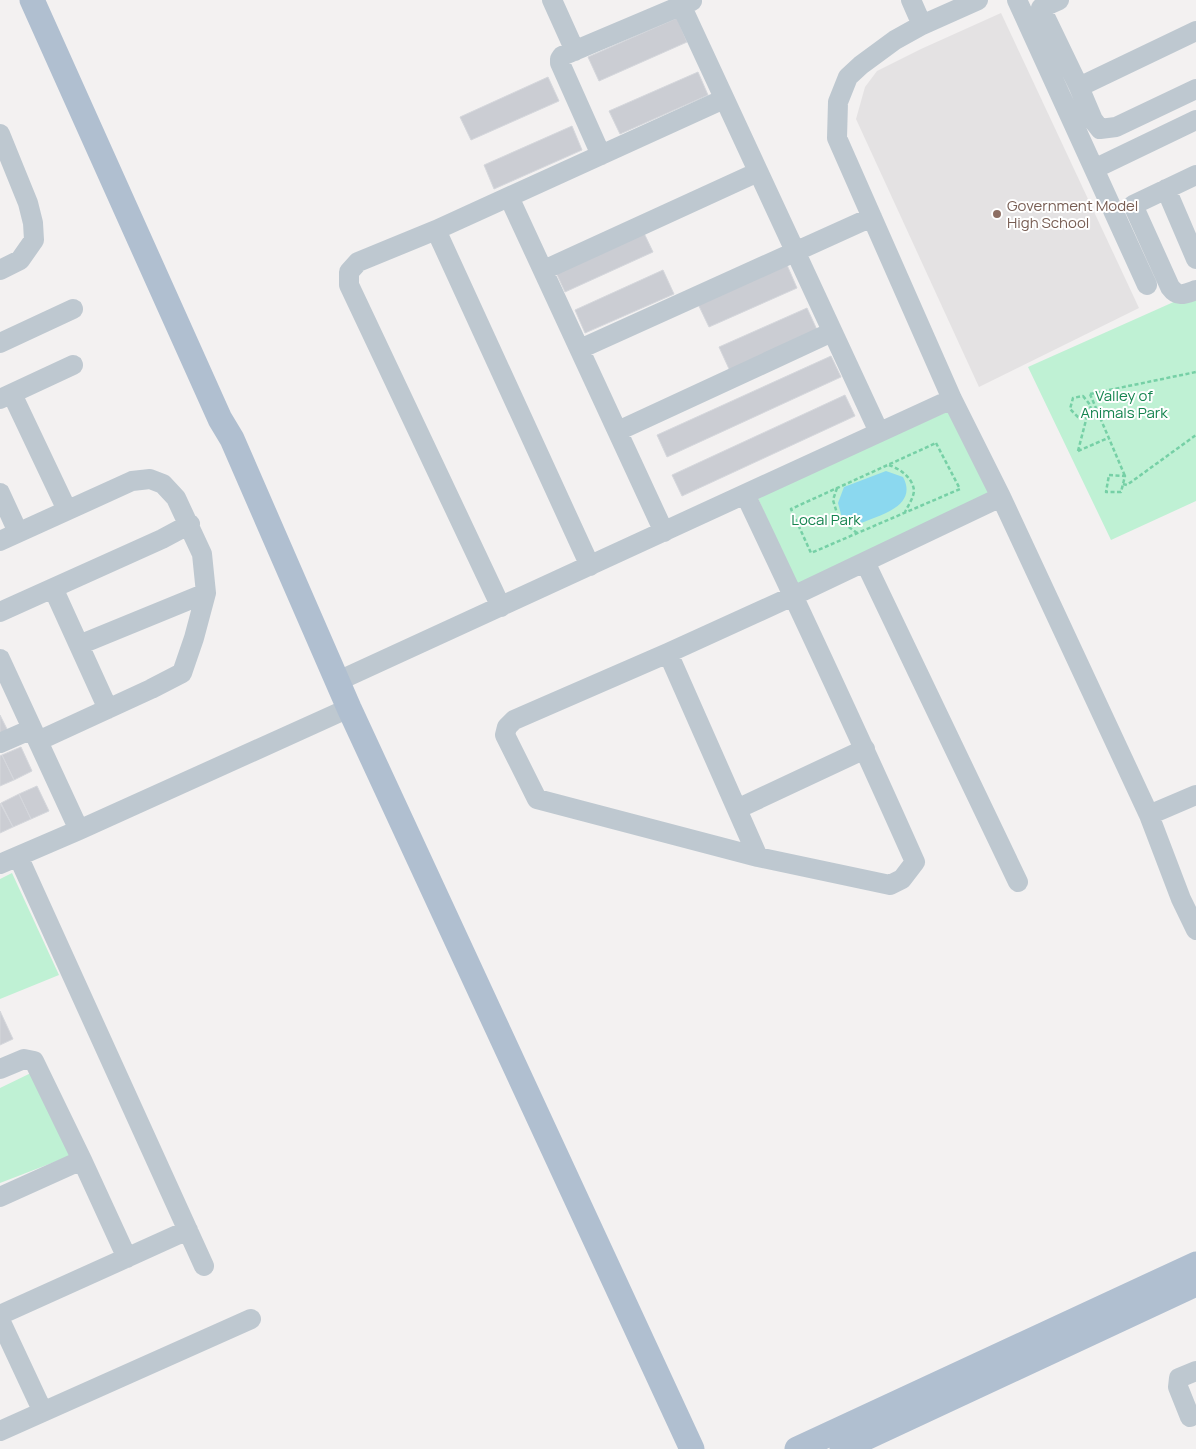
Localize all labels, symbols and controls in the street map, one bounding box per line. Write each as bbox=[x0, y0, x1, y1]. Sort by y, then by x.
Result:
place label: Government Model High School bbox=[1007, 195, 1138, 233]
marker: Government Model High School bbox=[991, 208, 1003, 220]
park label: Valley of Animals Park bbox=[1080, 385, 1168, 423]
park label: Local Park bbox=[791, 509, 861, 530]

